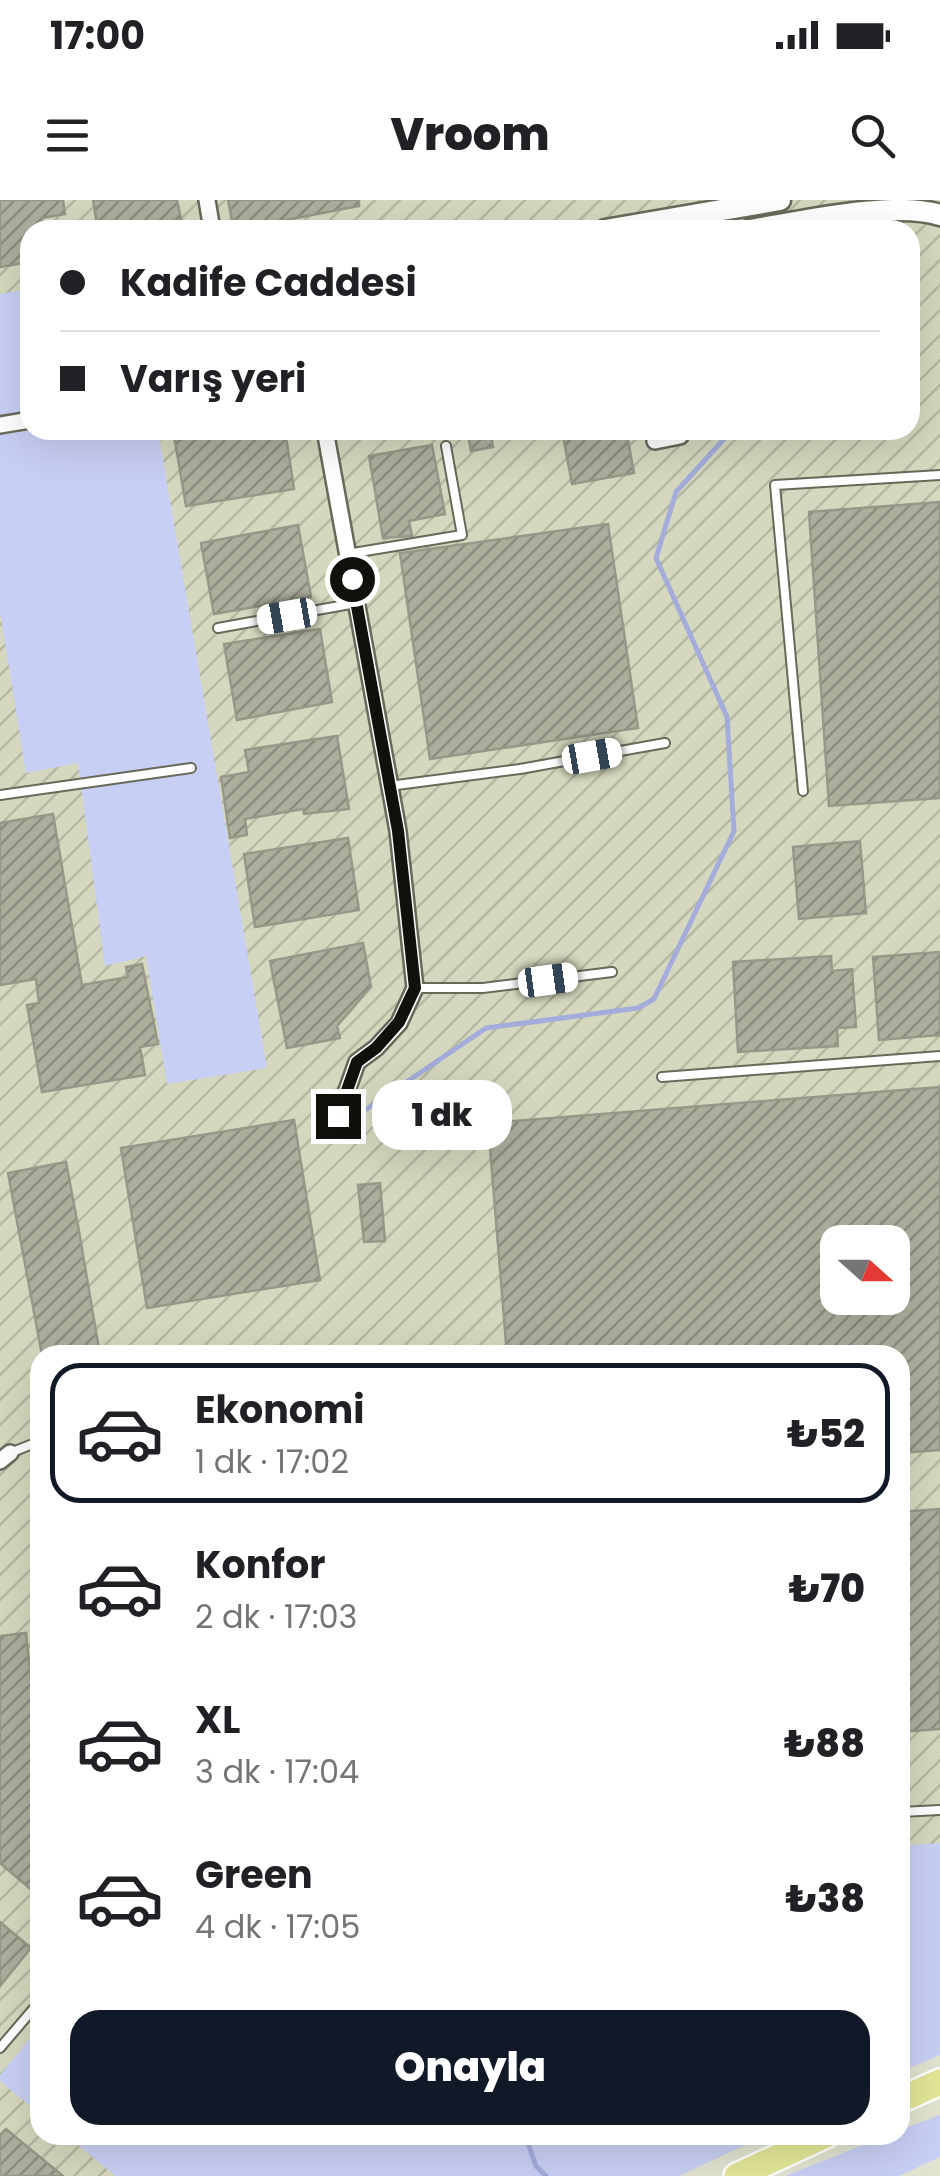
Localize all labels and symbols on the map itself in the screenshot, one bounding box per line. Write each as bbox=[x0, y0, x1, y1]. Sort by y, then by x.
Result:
route start bbox=[330, 557, 375, 602]
car bbox=[255, 596, 319, 636]
car bbox=[560, 736, 624, 776]
car bbox=[516, 961, 580, 999]
callout: 1 dk bbox=[373, 1081, 513, 1151]
route end bbox=[316, 1094, 361, 1139]
north arrow bbox=[820, 1225, 910, 1315]

